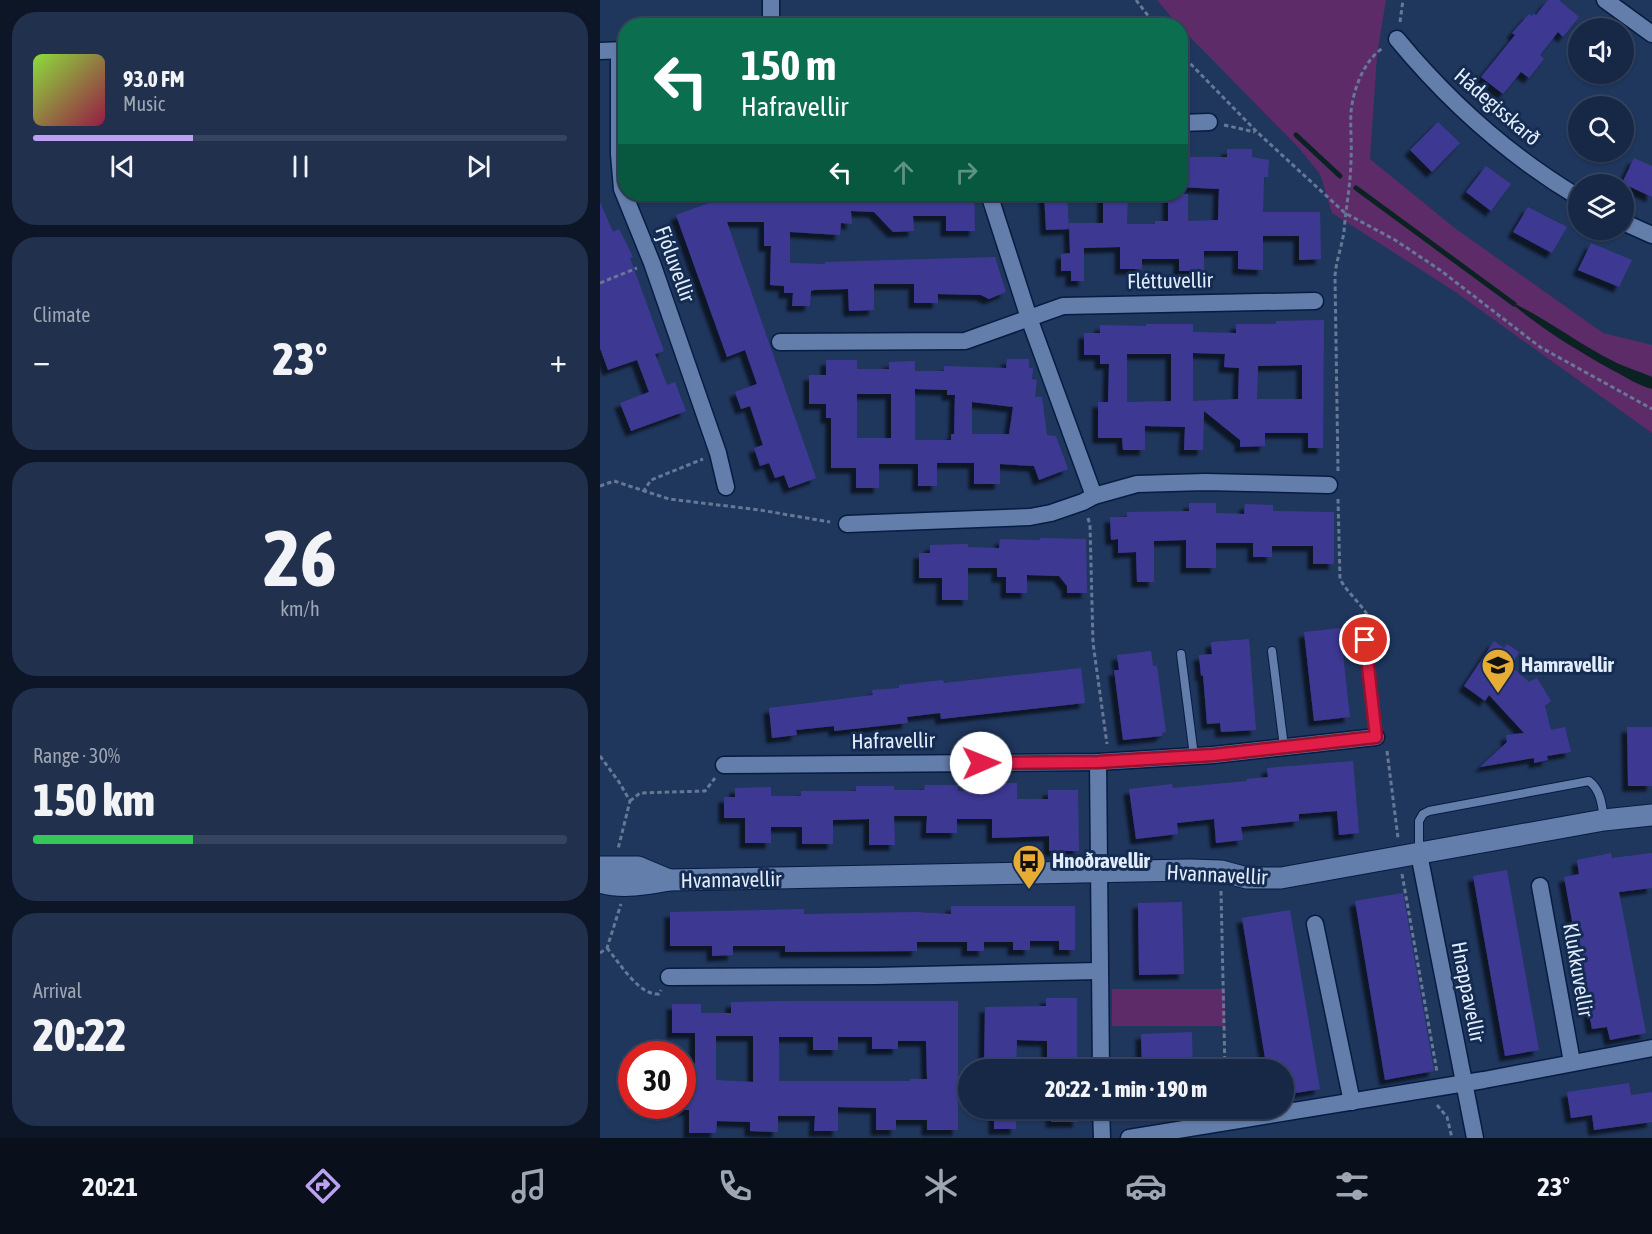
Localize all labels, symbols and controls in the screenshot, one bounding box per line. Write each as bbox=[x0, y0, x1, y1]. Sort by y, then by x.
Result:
map controls bbox=[1568, 18, 1634, 240]
button: sound bbox=[1568, 18, 1634, 84]
text: 150 m bbox=[741, 41, 836, 89]
icon: left bbox=[642, 42, 720, 120]
street label: Hádegisskarð bbox=[1450, 63, 1545, 150]
text: 93.0 FM bbox=[123, 66, 185, 92]
text: Hafravellir bbox=[741, 91, 848, 122]
text: Music bbox=[123, 92, 165, 115]
button: search bbox=[1568, 96, 1634, 162]
icon: previous bbox=[106, 150, 139, 183]
icon: pause bbox=[284, 150, 317, 183]
icon: next bbox=[462, 150, 495, 183]
icon: left bbox=[824, 156, 857, 189]
icon: ahead bbox=[887, 156, 920, 189]
icon: right bbox=[950, 156, 983, 189]
button: layers bbox=[1568, 174, 1634, 240]
street label: Fjóluvellir bbox=[651, 222, 701, 306]
street label: Fléttuvellir bbox=[1127, 267, 1214, 293]
text: Climate bbox=[33, 303, 90, 326]
text: 23° bbox=[273, 333, 327, 385]
text: − bbox=[33, 341, 50, 379]
text: + bbox=[550, 341, 567, 379]
text: 26 bbox=[263, 513, 337, 603]
text: km/h bbox=[280, 597, 320, 620]
pin bbox=[1339, 614, 1390, 665]
icon: arrive bbox=[1348, 623, 1381, 656]
school or university icon: Hamravellir bbox=[1480, 647, 1516, 694]
place label: Hamravellir bbox=[1521, 652, 1615, 676]
street label: Hafravellir bbox=[851, 727, 936, 753]
position arrow bbox=[949, 731, 1013, 795]
text: Range · 30% bbox=[33, 744, 120, 767]
text: 150 km bbox=[33, 774, 155, 826]
bus stop icon: Hnoðravellir bbox=[1011, 843, 1047, 890]
place label: Hnoðravellir bbox=[1052, 848, 1151, 872]
street label: Hvannavellir bbox=[1166, 859, 1269, 889]
street label: Hvannavellir bbox=[680, 866, 782, 892]
street label: Klukkuvellir bbox=[1559, 921, 1599, 1019]
street label: Hnappavellir bbox=[1447, 939, 1491, 1045]
text: Arrival bbox=[33, 979, 82, 1002]
text: 20:22 bbox=[33, 1009, 127, 1061]
speed limit sign: 30 bbox=[618, 1041, 696, 1119]
text: 20:22 · 1 min · 190 m bbox=[1045, 1076, 1207, 1102]
icon: directions bbox=[302, 1165, 344, 1207]
icon: music bbox=[508, 1165, 550, 1207]
icon: phone bbox=[714, 1165, 756, 1207]
icon: climate bbox=[920, 1165, 962, 1207]
icon: car bbox=[1125, 1165, 1167, 1207]
icon: filters bbox=[1331, 1165, 1373, 1207]
text: 20:21 bbox=[82, 1171, 138, 1202]
text: 23° bbox=[1537, 1171, 1570, 1202]

